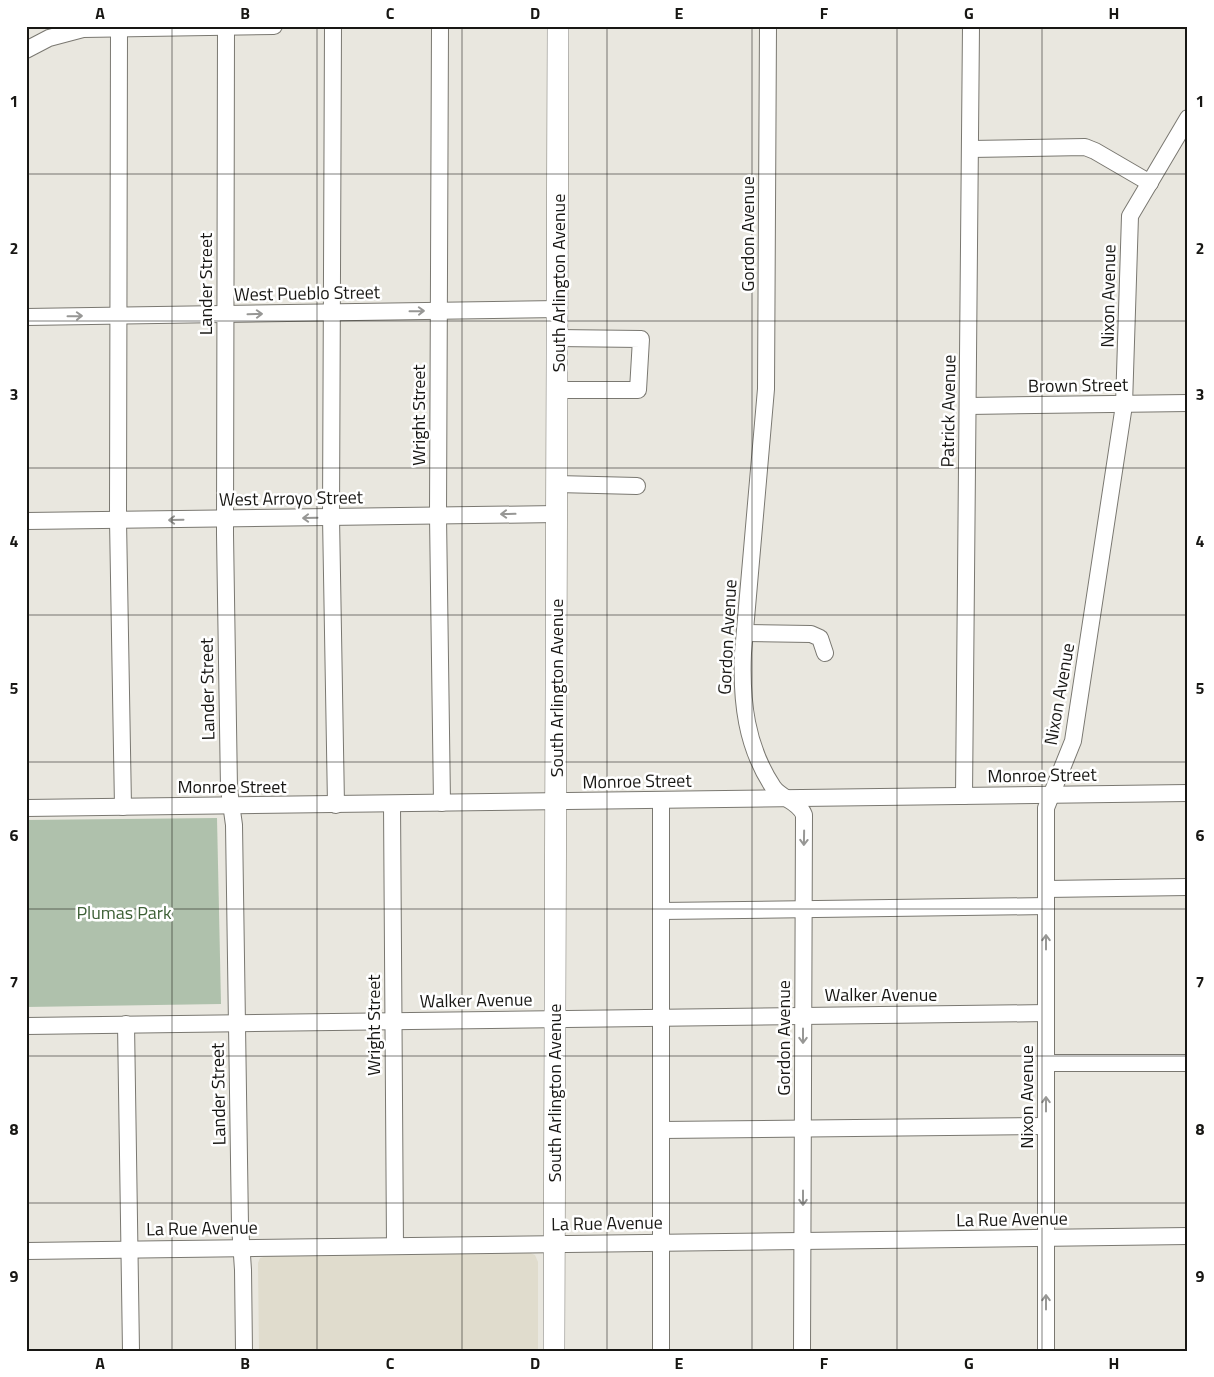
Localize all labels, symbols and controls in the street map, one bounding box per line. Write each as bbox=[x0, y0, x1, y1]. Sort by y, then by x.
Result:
text: A bbox=[95, 1, 105, 25]
text: B bbox=[240, 1, 250, 25]
text: C bbox=[386, 1, 395, 25]
text: D bbox=[530, 1, 540, 25]
text: E bbox=[675, 1, 684, 25]
text: F bbox=[820, 1, 829, 25]
text: G bbox=[964, 1, 974, 25]
text: H bbox=[1109, 1, 1119, 25]
text: 1 bbox=[10, 89, 18, 113]
text: 1 bbox=[1196, 89, 1204, 113]
street label: Gordon Avenue bbox=[734, 176, 761, 292]
street label: South Arlington Avenue bbox=[545, 194, 572, 372]
street label: Lander Street bbox=[192, 232, 219, 335]
text: 2 bbox=[10, 236, 18, 260]
text: 2 bbox=[1196, 236, 1204, 260]
street label: Nixon Avenue bbox=[1094, 244, 1122, 348]
street label: West Pueblo Street bbox=[234, 278, 381, 308]
one-way arrow bbox=[409, 306, 425, 316]
one-way arrow bbox=[247, 309, 263, 318]
one-way arrow bbox=[67, 312, 83, 321]
street label: Patrick Avenue bbox=[934, 354, 962, 468]
street label: Wright Street bbox=[405, 364, 432, 466]
street label: Brown Street bbox=[1028, 371, 1129, 399]
text: 3 bbox=[10, 382, 18, 406]
text: 3 bbox=[1196, 382, 1204, 406]
street label: West Arroyo Street bbox=[219, 483, 364, 513]
one-way arrow bbox=[500, 510, 516, 519]
one-way arrow bbox=[303, 513, 319, 522]
one-way arrow bbox=[169, 515, 185, 524]
text: 4 bbox=[10, 529, 19, 553]
text: 4 bbox=[1196, 529, 1205, 553]
street label: Gordon Avenue bbox=[710, 579, 744, 695]
street label: South Arlington Avenue bbox=[543, 599, 570, 777]
street label: Lander Street bbox=[193, 637, 221, 740]
street label: Nixon Avenue bbox=[1037, 641, 1081, 747]
text: 5 bbox=[10, 676, 19, 700]
text: 5 bbox=[1196, 676, 1205, 700]
street label: Monroe Street bbox=[987, 761, 1098, 789]
street label: Monroe Street bbox=[582, 767, 693, 795]
street label: Monroe Street bbox=[177, 773, 287, 800]
text: 6 bbox=[10, 823, 19, 847]
text: 6 bbox=[1196, 823, 1205, 847]
one-way arrow bbox=[799, 830, 809, 846]
park label: Plumas Park bbox=[76, 899, 172, 926]
one-way arrow bbox=[1041, 934, 1051, 950]
text: 7 bbox=[10, 970, 18, 994]
text: 7 bbox=[1196, 970, 1204, 994]
street label: Wright Street bbox=[360, 974, 387, 1076]
street label: Gordon Avenue bbox=[770, 980, 797, 1096]
street label: Walker Avenue bbox=[825, 981, 937, 1008]
street label: Walker Avenue bbox=[419, 986, 533, 1014]
street label: South Arlington Avenue bbox=[541, 1004, 568, 1182]
one-way arrow bbox=[798, 1028, 808, 1044]
street label: Lander Street bbox=[204, 1042, 232, 1145]
street label: Nixon Avenue bbox=[1013, 1045, 1040, 1149]
one-way arrow bbox=[1041, 1097, 1051, 1113]
text: 8 bbox=[10, 1117, 19, 1141]
text: 8 bbox=[1196, 1117, 1205, 1141]
one-way arrow bbox=[798, 1190, 808, 1206]
street label: La Rue Avenue bbox=[956, 1205, 1068, 1233]
street label: La Rue Avenue bbox=[551, 1209, 663, 1237]
street label: La Rue Avenue bbox=[146, 1214, 258, 1242]
text: 9 bbox=[10, 1264, 19, 1288]
text: 9 bbox=[1196, 1264, 1205, 1288]
one-way arrow bbox=[1041, 1294, 1051, 1310]
text: A bbox=[95, 1351, 105, 1375]
text: B bbox=[240, 1351, 250, 1375]
text: C bbox=[386, 1351, 395, 1375]
text: D bbox=[530, 1351, 540, 1375]
text: E bbox=[675, 1351, 684, 1375]
text: F bbox=[820, 1351, 829, 1375]
text: G bbox=[964, 1351, 974, 1375]
text: H bbox=[1109, 1351, 1119, 1375]

